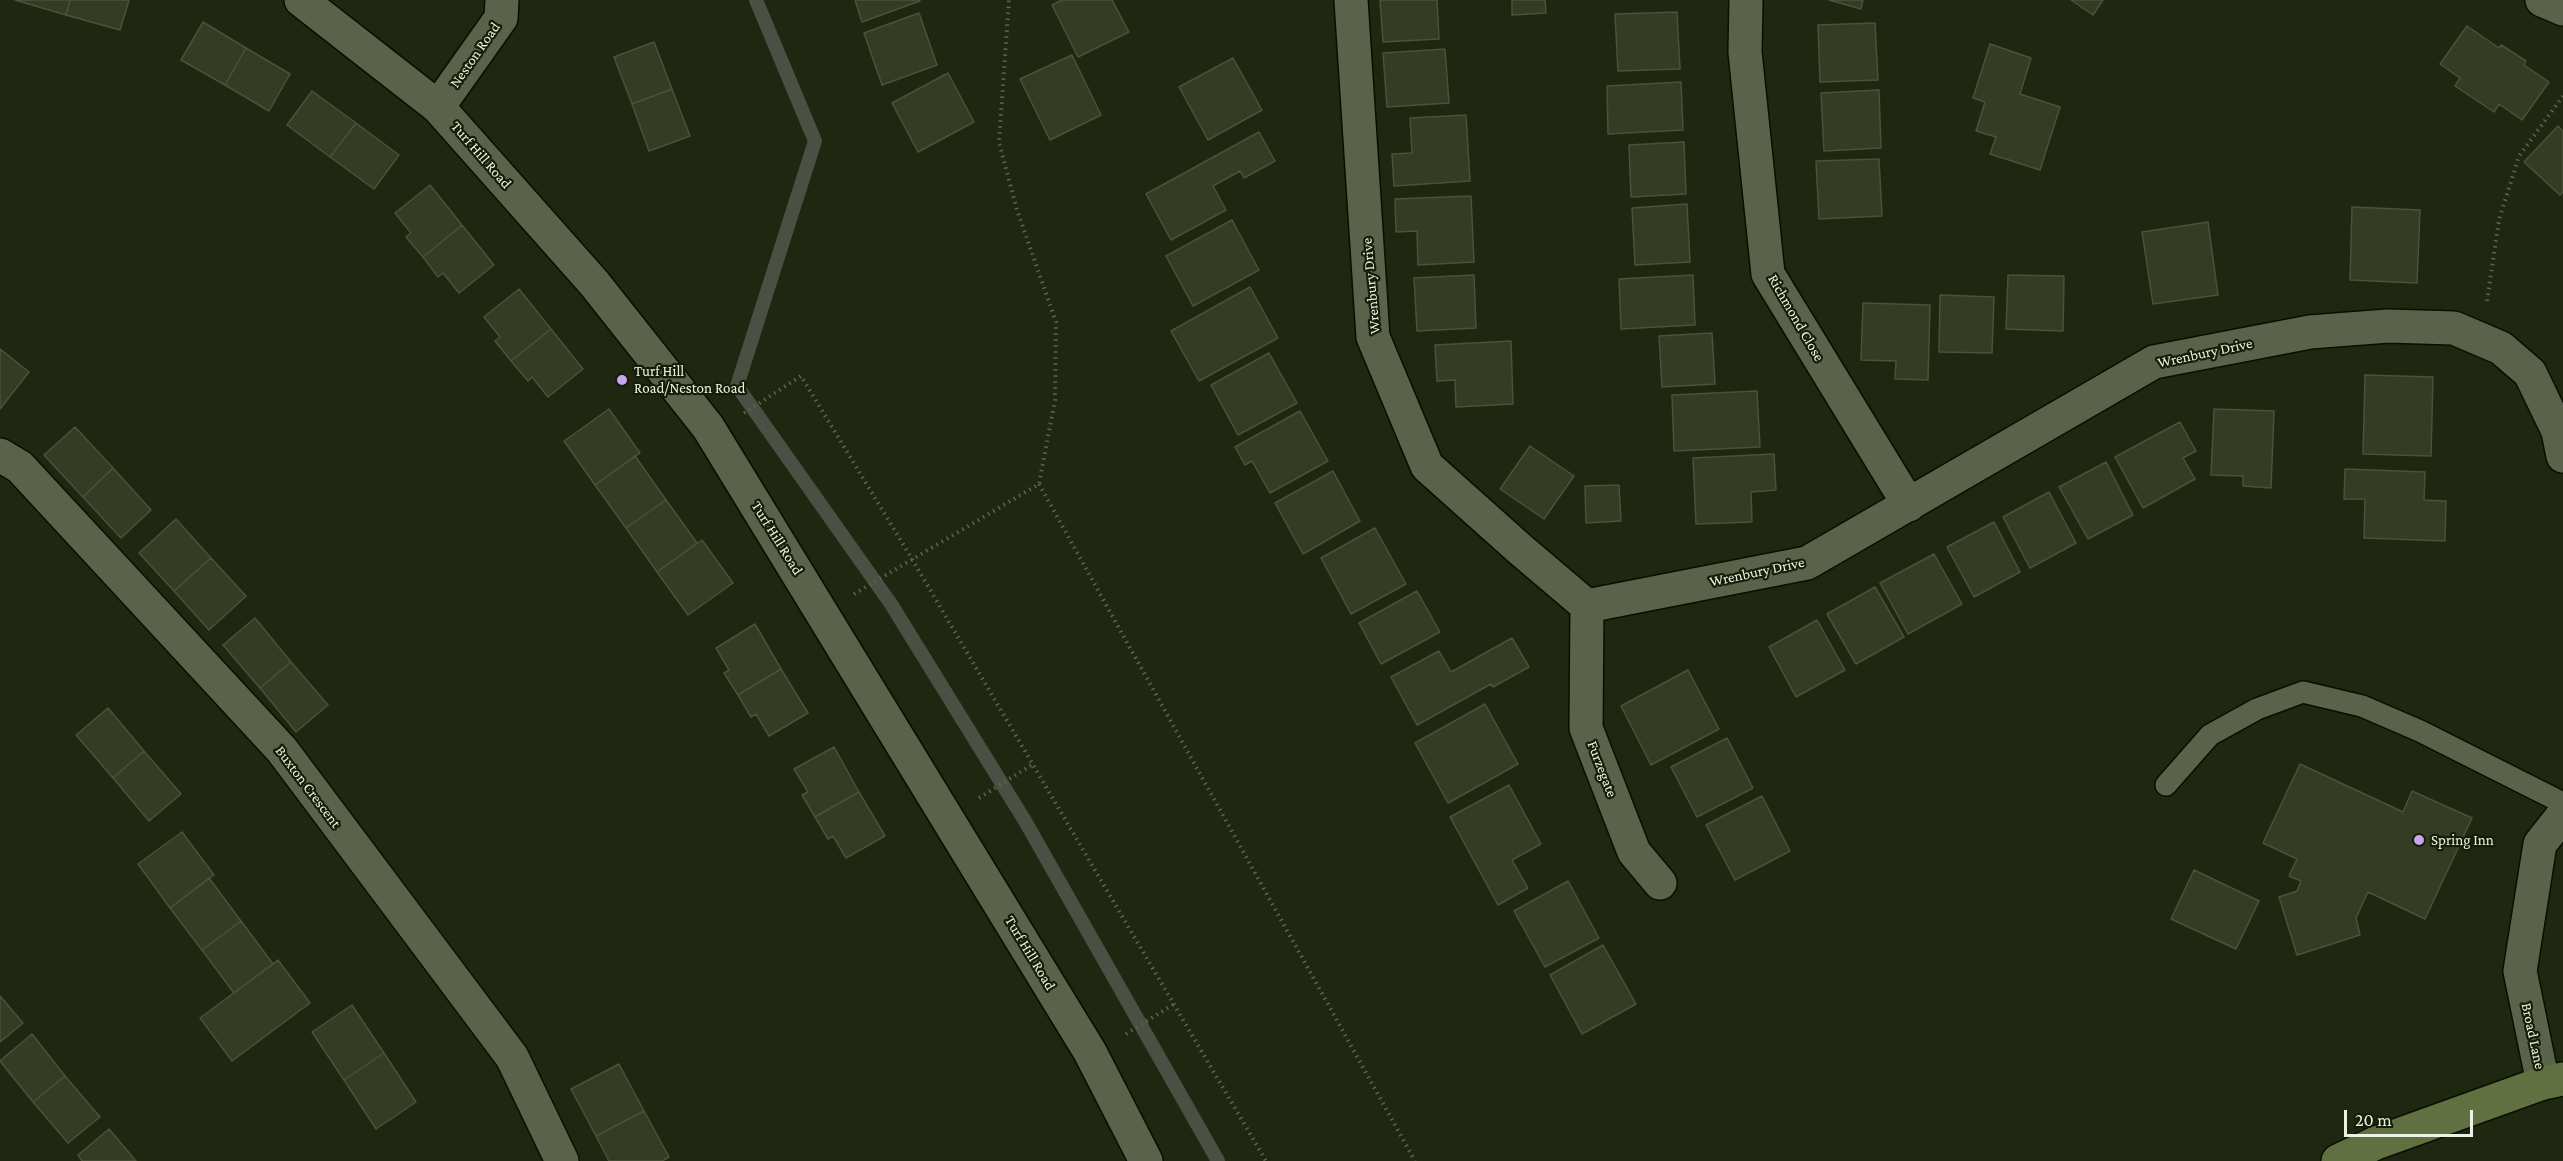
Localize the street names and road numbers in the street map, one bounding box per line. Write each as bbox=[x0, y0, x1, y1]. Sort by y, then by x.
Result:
street label: Neston Road bbox=[446, 19, 504, 91]
street label: Turf Hill Road bbox=[447, 118, 515, 192]
street label: Wrenbury Drive bbox=[1358, 237, 1384, 335]
street label: Richmond Close bbox=[1764, 271, 1828, 365]
street label: Wrenbury Drive bbox=[2156, 334, 2254, 372]
street label: Turf Hill Road bbox=[747, 498, 807, 578]
street label: Wrenbury Drive bbox=[1708, 553, 1806, 591]
street label: Furzegate bbox=[1583, 738, 1621, 800]
street label: Buxton Crescent bbox=[271, 742, 345, 832]
street label: Turf Hill Road bbox=[1001, 913, 1059, 993]
street label: Broad Lane bbox=[2517, 1001, 2549, 1071]

